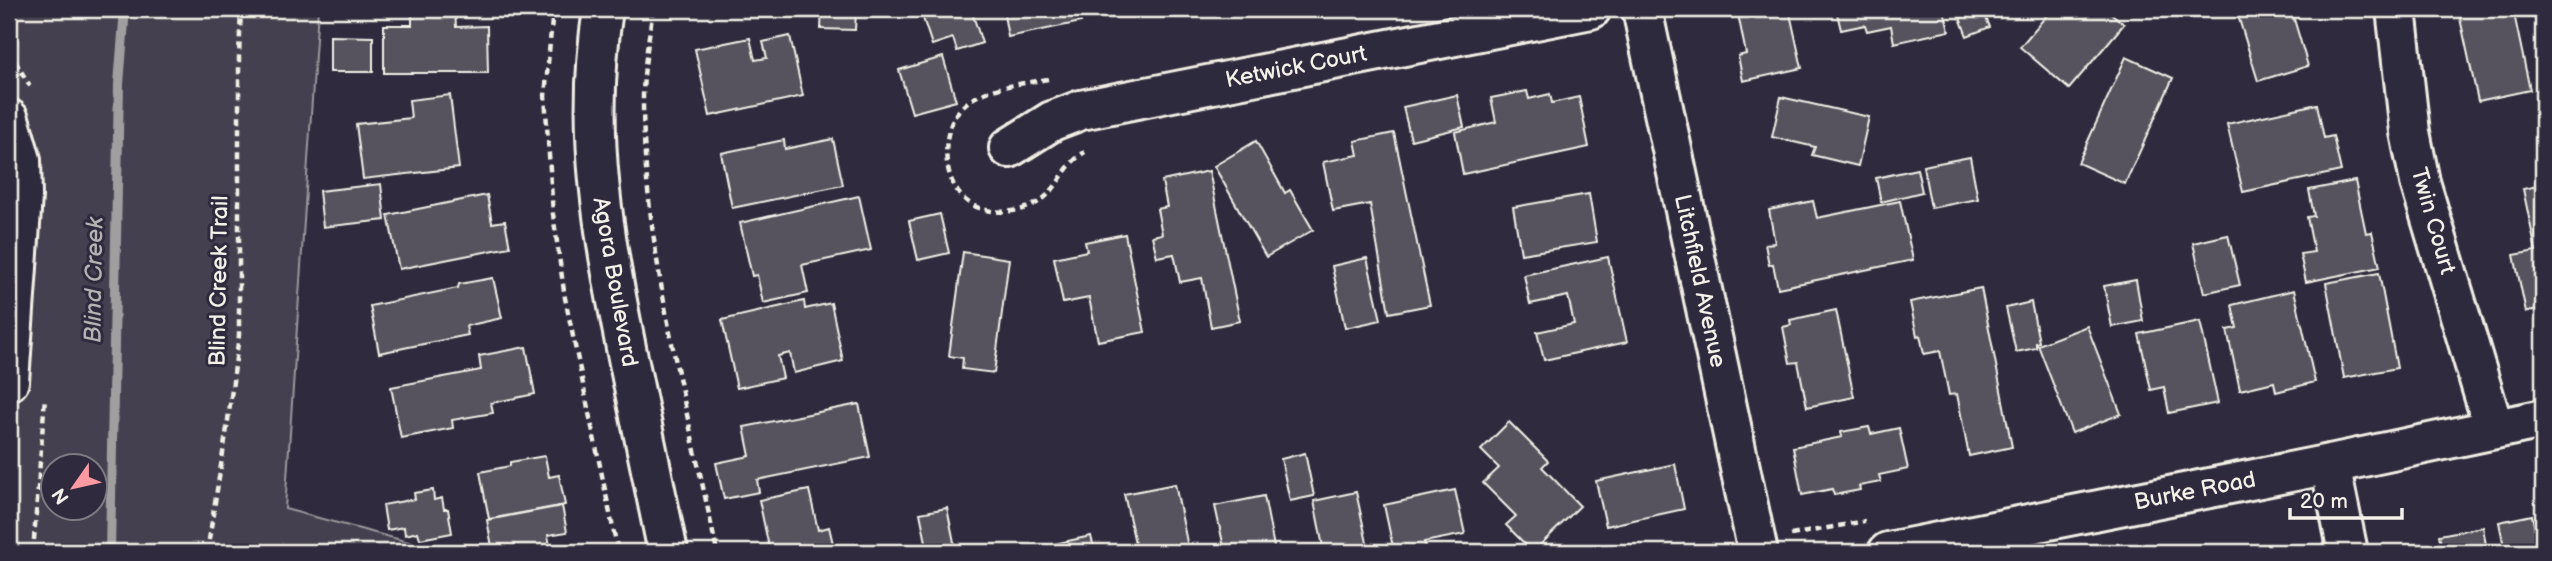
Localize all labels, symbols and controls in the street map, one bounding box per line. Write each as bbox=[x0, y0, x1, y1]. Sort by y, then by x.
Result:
street label: Ketwick Court bbox=[1223, 40, 1369, 94]
street label: Twin Court bbox=[2404, 165, 2462, 277]
street label: Litchfield Avenue bbox=[1668, 192, 1732, 370]
street label: Blind Creek Trail bbox=[204, 195, 234, 367]
street label: Agora Boulevard bbox=[586, 195, 644, 369]
water label: Blind Creek bbox=[78, 216, 110, 343]
north arrow bbox=[38, 452, 108, 522]
street label: Burke Road bbox=[2132, 466, 2258, 516]
scale bar bbox=[2290, 477, 2402, 521]
text: N bbox=[48, 483, 75, 508]
text: 20 m bbox=[2300, 489, 2348, 514]

